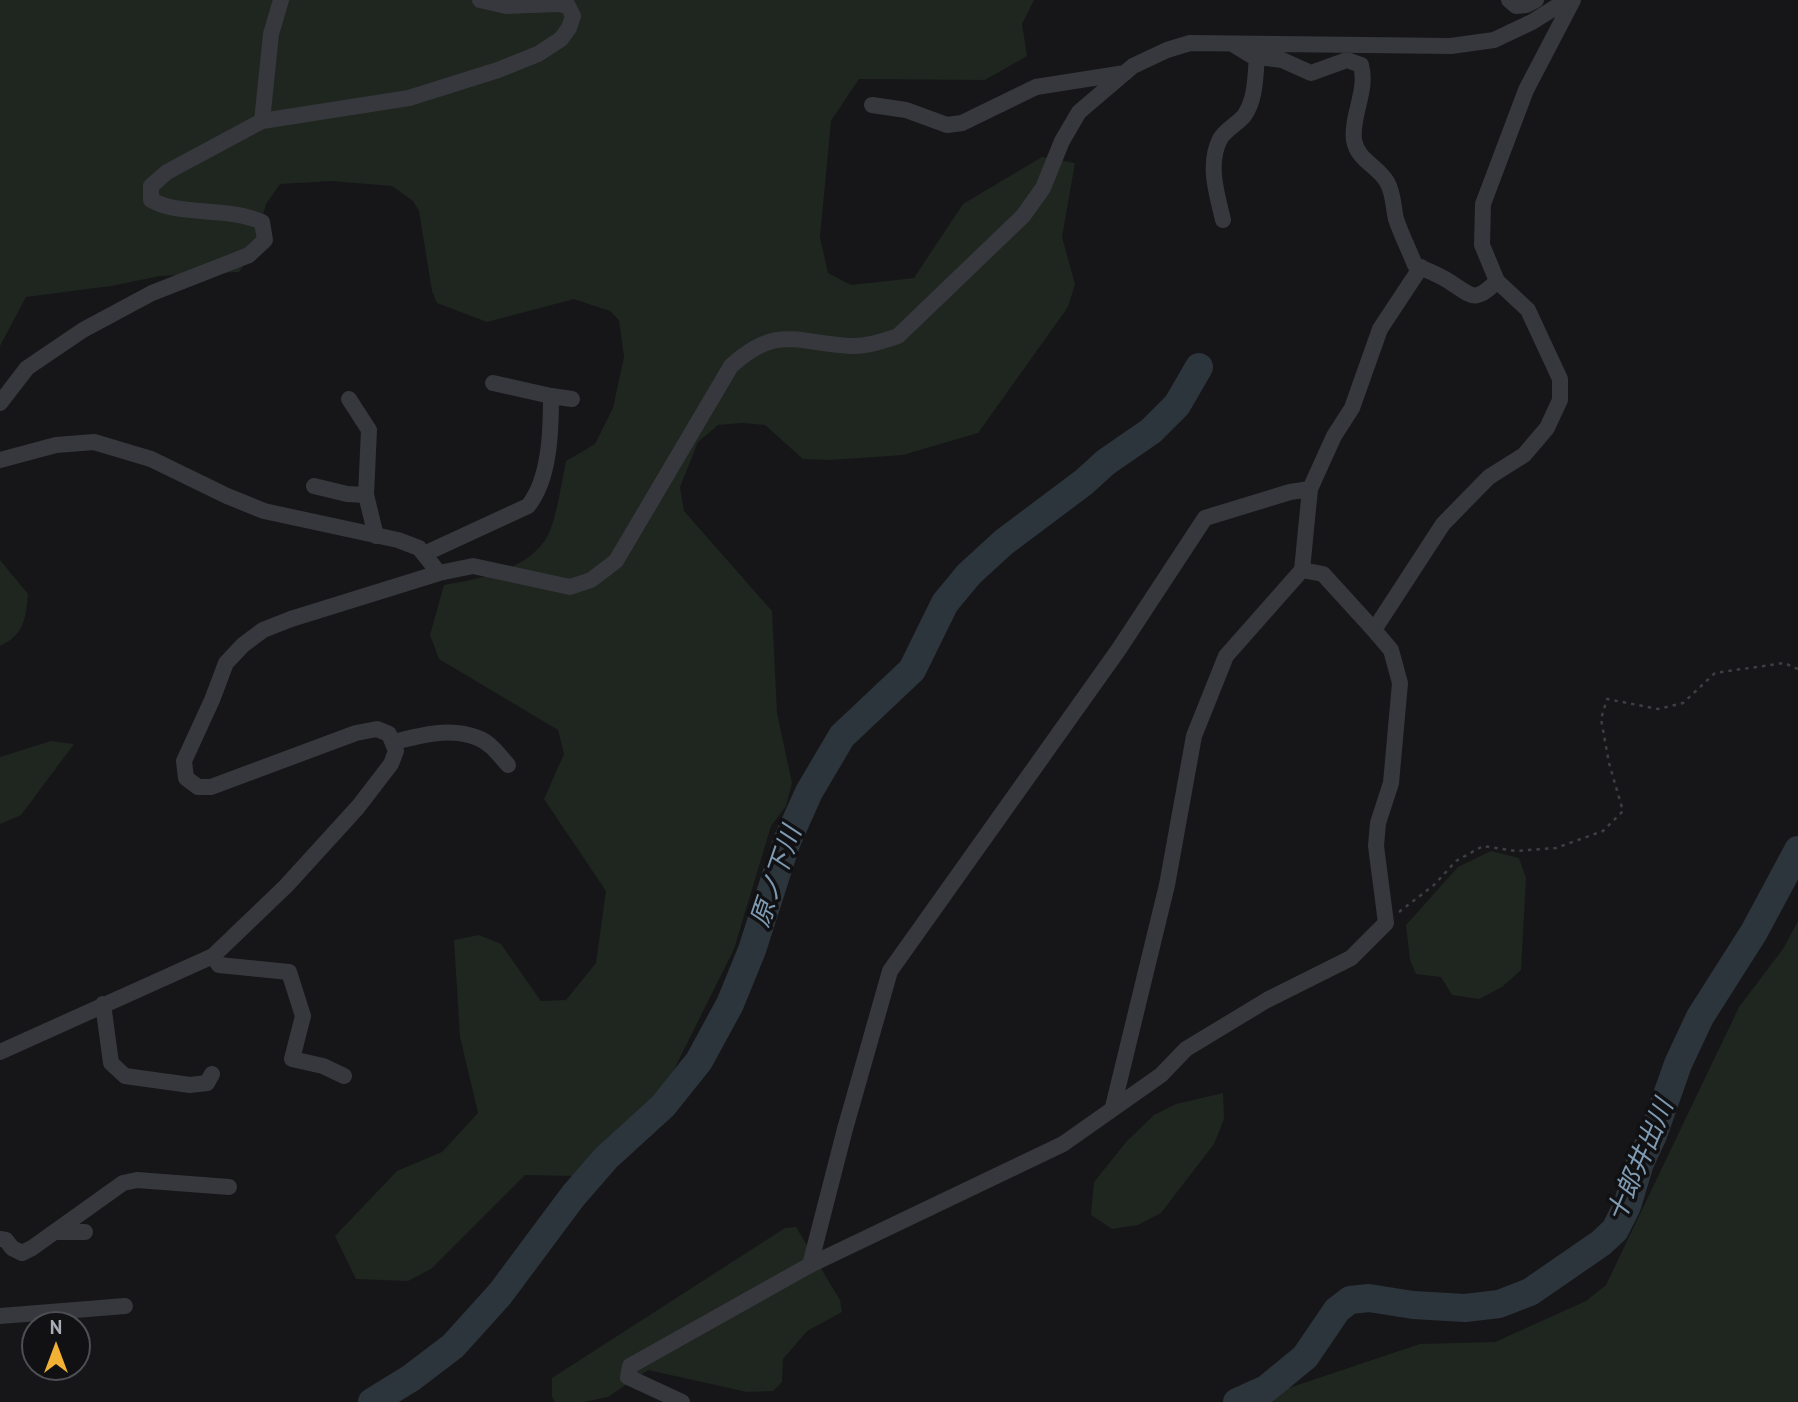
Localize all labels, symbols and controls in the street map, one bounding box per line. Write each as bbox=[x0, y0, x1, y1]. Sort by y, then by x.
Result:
water label: 原ノ下川 bbox=[745, 823, 809, 931]
water label: 十郎井出川 bbox=[1601, 1095, 1681, 1227]
north arrow bbox=[21, 1311, 91, 1381]
text: N bbox=[50, 1315, 62, 1339]

